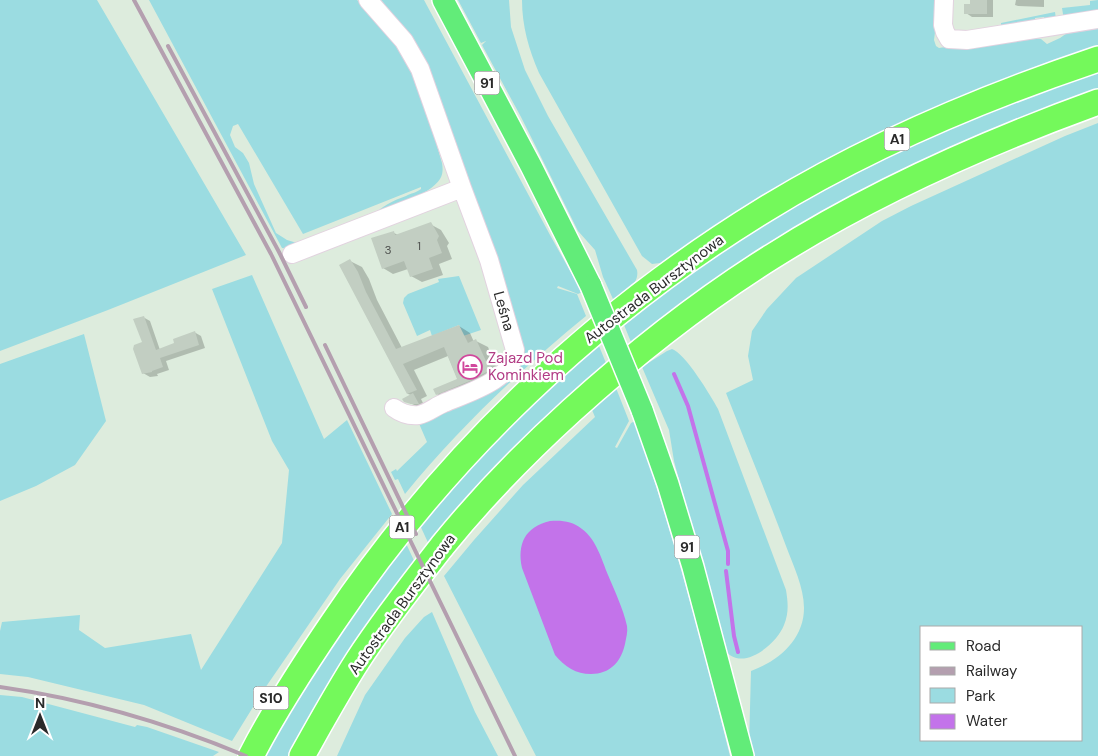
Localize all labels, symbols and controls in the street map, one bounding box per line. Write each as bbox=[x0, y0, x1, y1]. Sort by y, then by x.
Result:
road number: 91 bbox=[474, 72, 500, 95]
road number: A1 bbox=[884, 128, 910, 150]
street label: Autostrada Bursztynowa bbox=[580, 230, 728, 348]
house number: 1 bbox=[417, 238, 421, 254]
house number: 3 bbox=[384, 242, 392, 258]
street label: Leśna bbox=[489, 289, 519, 333]
place label: Zajazd Pod Kominkiem bbox=[488, 348, 564, 385]
hotel icon: Zajazd Pod Kominkiem bbox=[457, 354, 483, 380]
road number: A1 bbox=[390, 516, 414, 538]
street label: Autostrada Bursztynowa bbox=[344, 529, 460, 679]
road number: 91 bbox=[674, 536, 700, 558]
legend bbox=[920, 626, 1083, 741]
text: Road bbox=[966, 636, 1001, 656]
text: Railway bbox=[966, 661, 1018, 681]
road number: S10 bbox=[254, 686, 288, 710]
text: Park bbox=[966, 686, 996, 706]
north arrow bbox=[15, 691, 65, 741]
text: N bbox=[35, 694, 45, 712]
text: Water bbox=[966, 711, 1008, 731]

